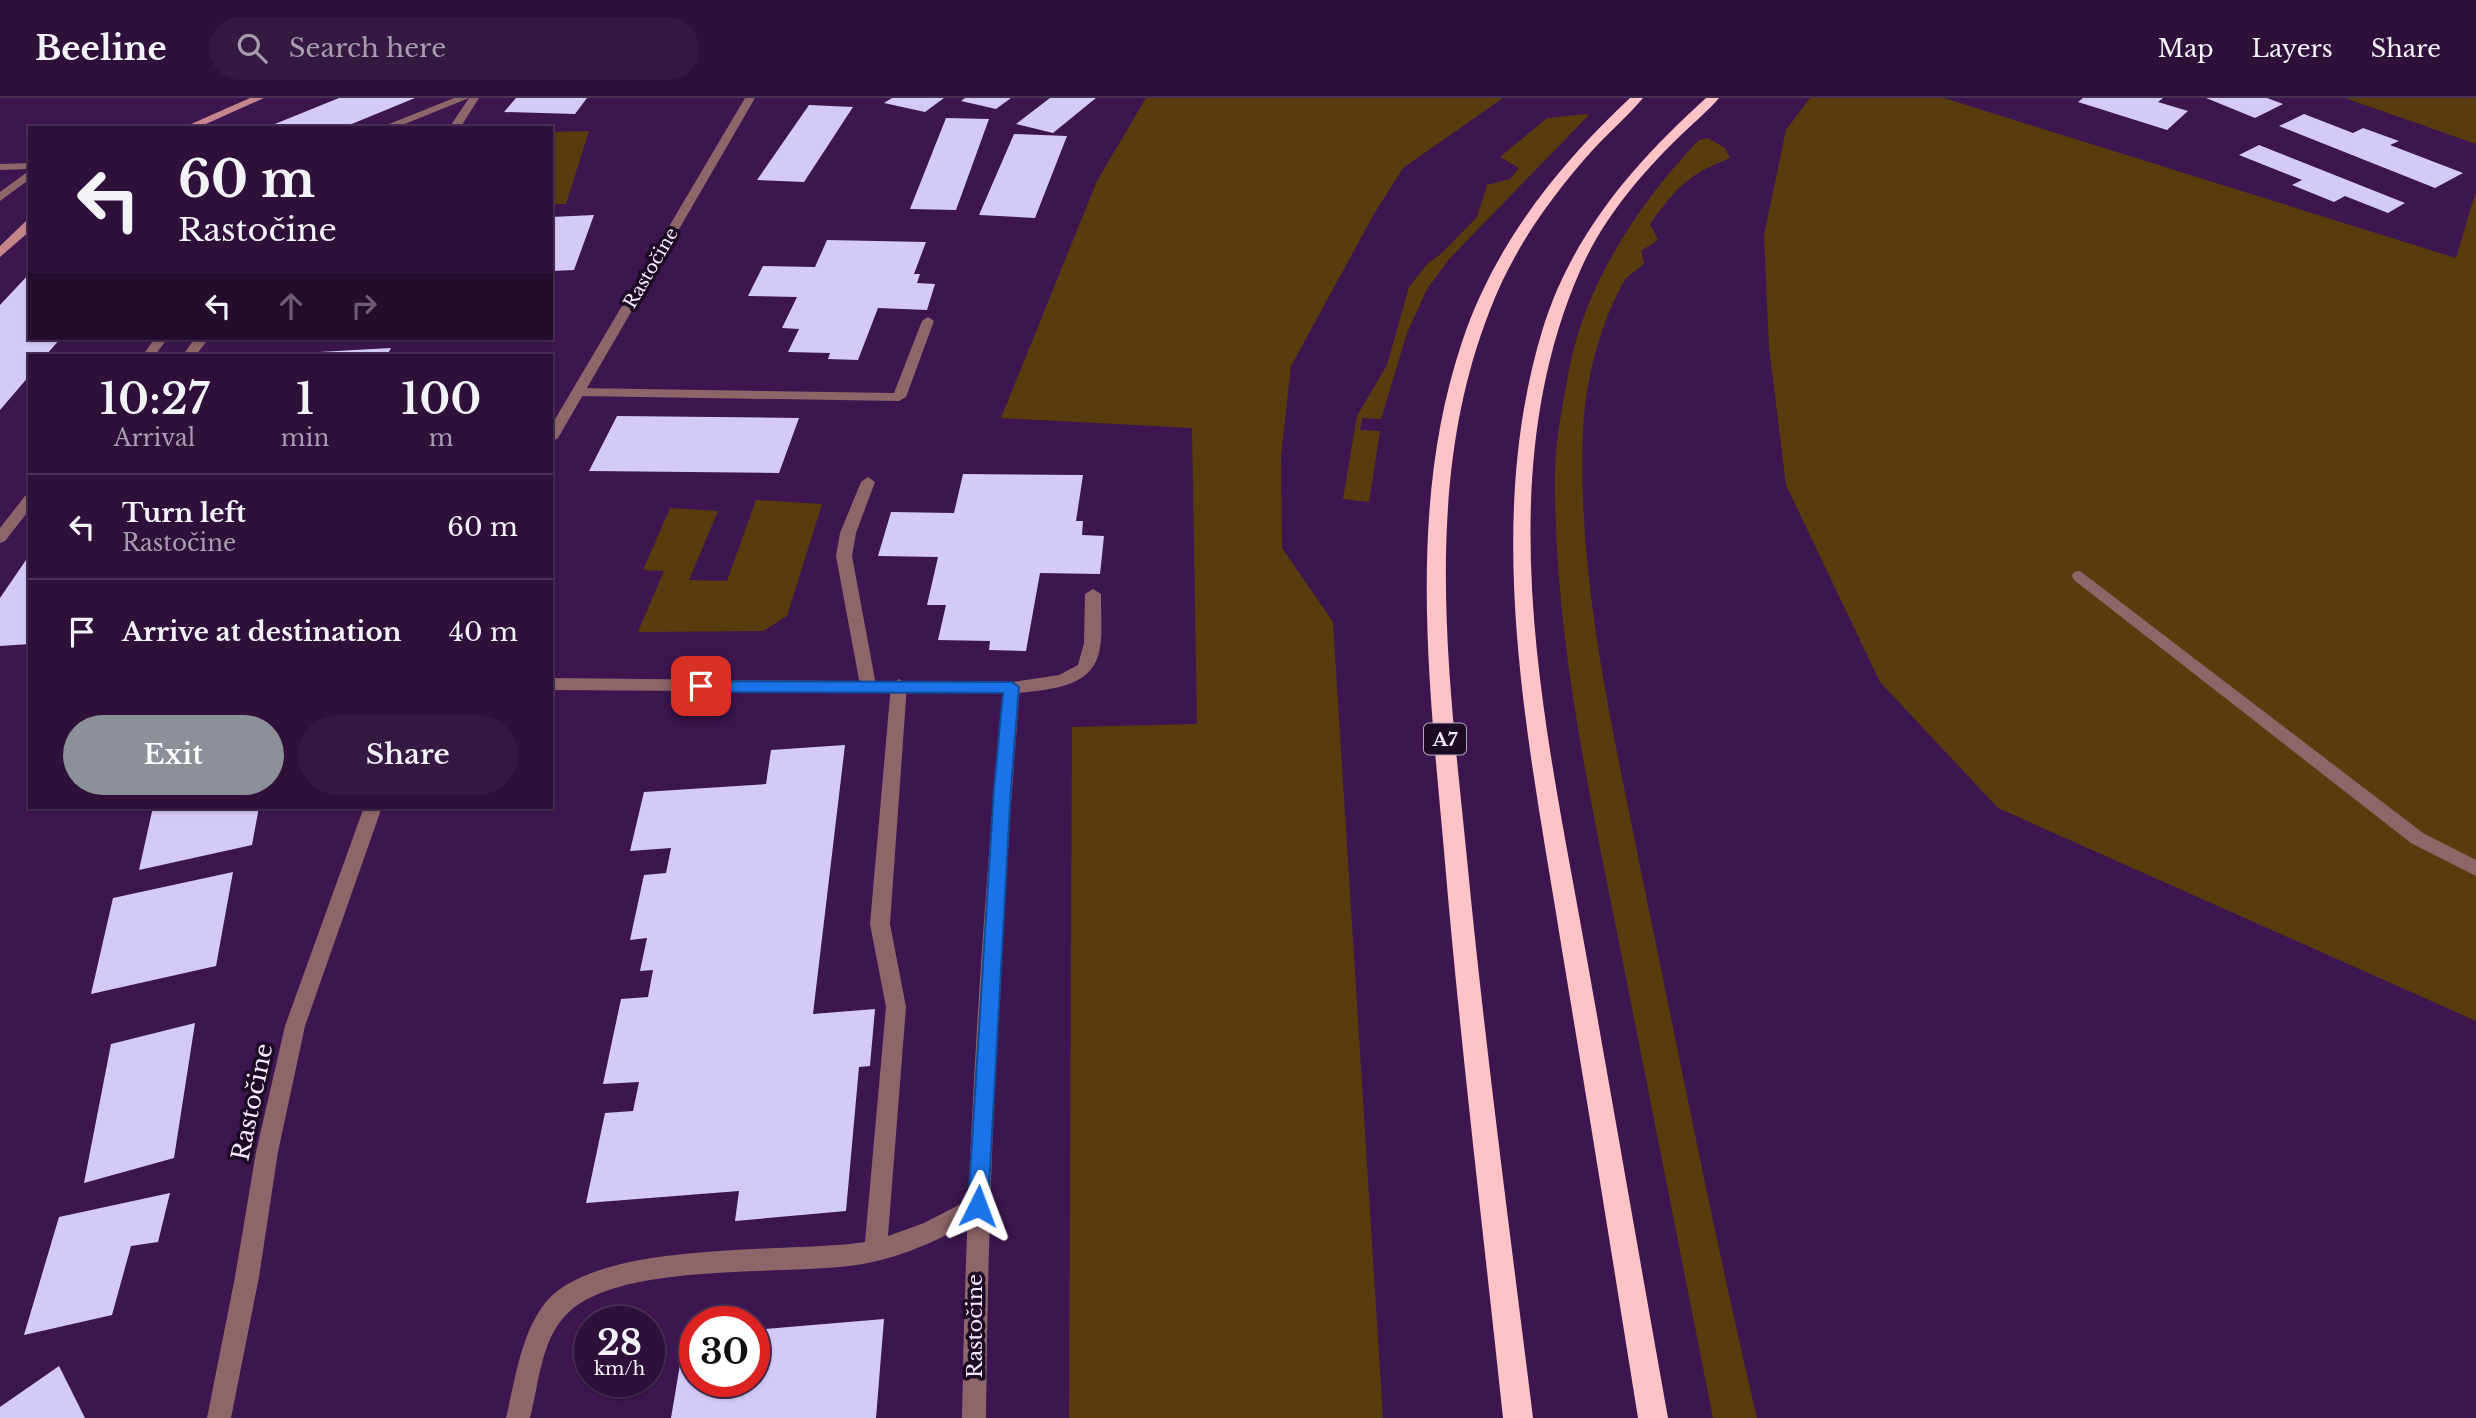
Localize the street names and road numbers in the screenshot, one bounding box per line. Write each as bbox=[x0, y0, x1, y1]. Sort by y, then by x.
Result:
street label: Rastočine bbox=[619, 224, 683, 312]
road number: A7 bbox=[1424, 724, 1466, 754]
street label: Rastočine bbox=[225, 1041, 279, 1163]
street label: Rastočine bbox=[962, 1274, 988, 1378]

